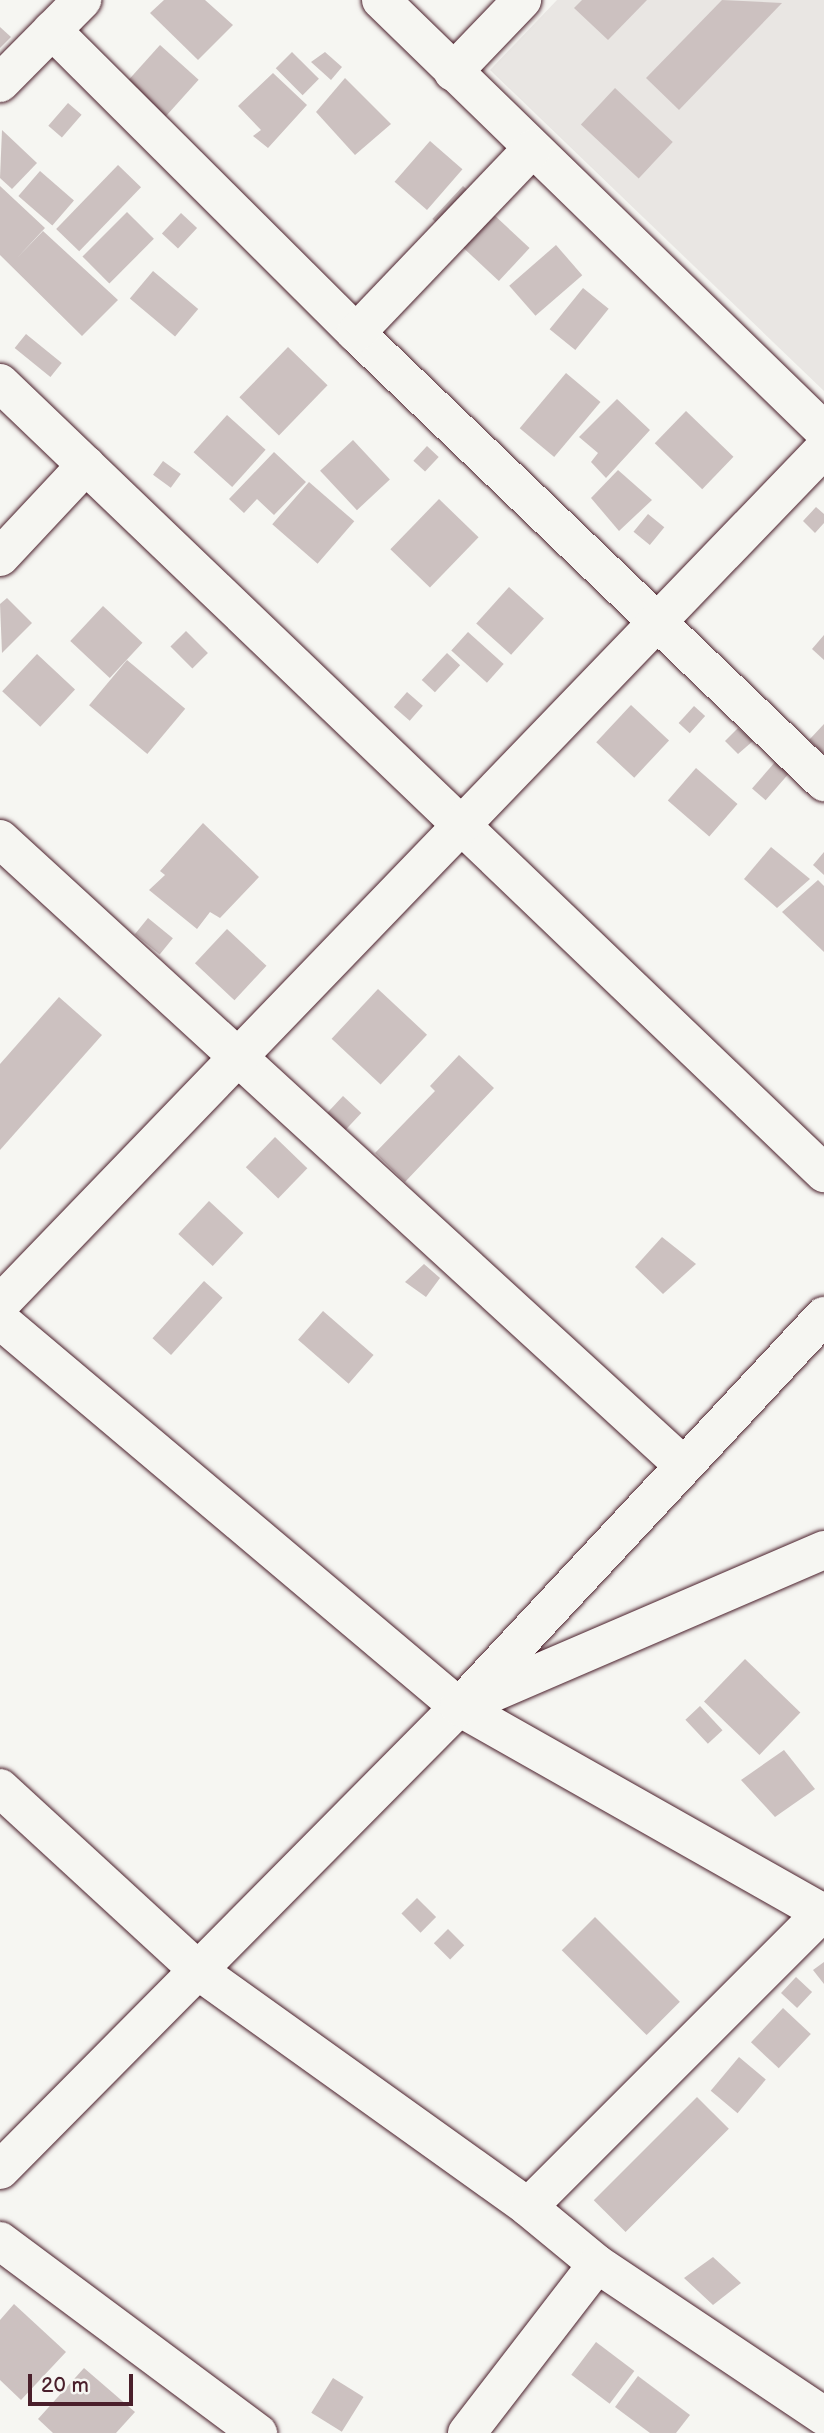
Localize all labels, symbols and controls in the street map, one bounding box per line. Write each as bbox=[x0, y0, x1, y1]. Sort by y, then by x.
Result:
scale bar bbox=[32, 2360, 136, 2404]
text: 20 m bbox=[41, 2373, 89, 2398]

